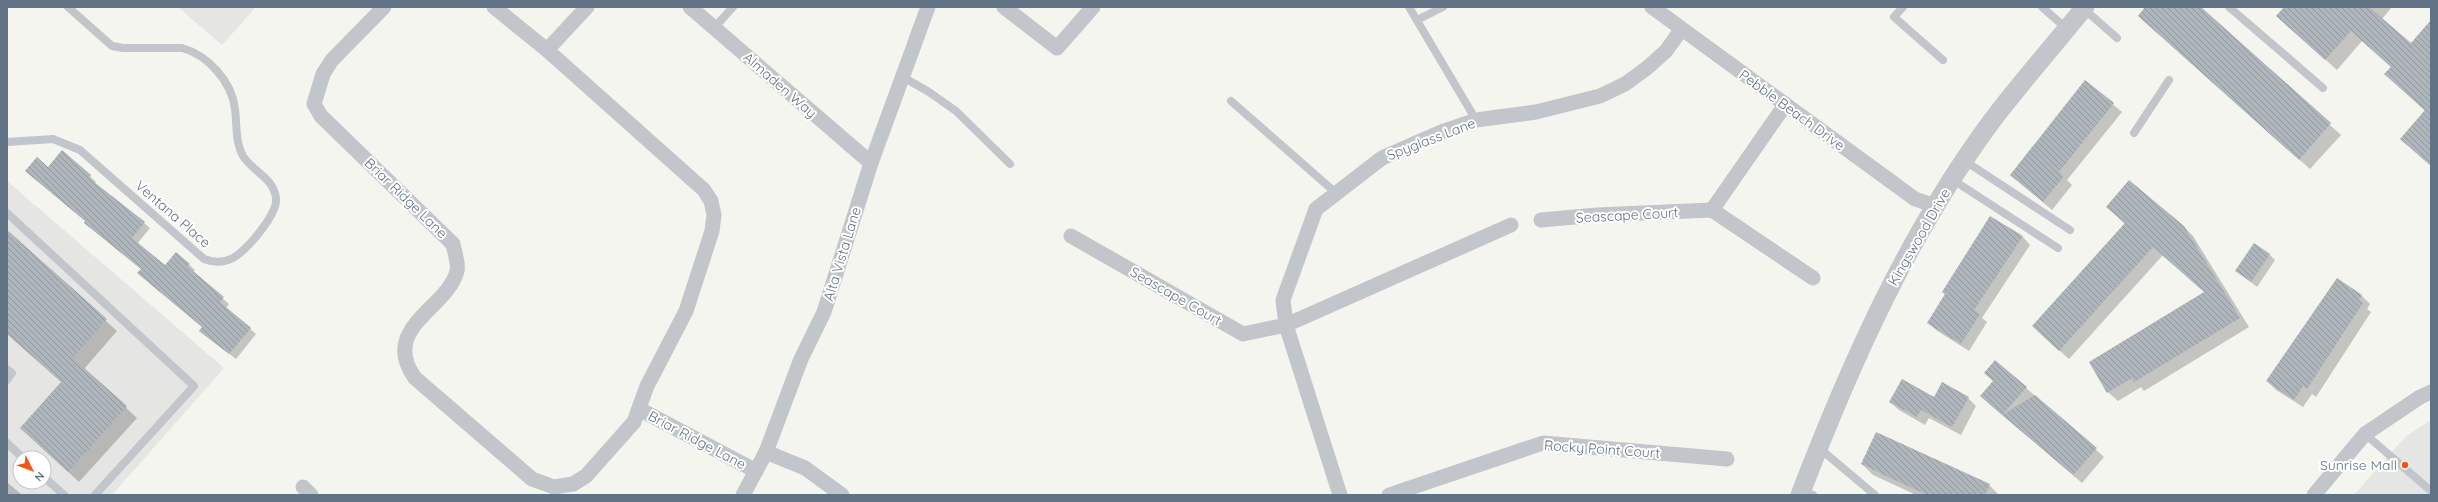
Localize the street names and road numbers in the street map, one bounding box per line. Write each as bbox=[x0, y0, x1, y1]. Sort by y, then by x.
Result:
street label: Almaden Way bbox=[740, 48, 820, 122]
street label: Pebble Beach Drive bbox=[1736, 66, 1848, 154]
street label: Spyglass Lane bbox=[1384, 114, 1478, 164]
street label: Briar Ridge Lane bbox=[361, 154, 451, 242]
street label: Ventana Place bbox=[132, 176, 214, 252]
street label: Kingswood Drive bbox=[1884, 185, 1954, 289]
street label: Seascape Court bbox=[1575, 203, 1679, 227]
street label: Alta Vista Lane bbox=[819, 205, 865, 303]
street label: Seascape Court bbox=[1127, 263, 1225, 330]
street label: Briar Ridge Lane bbox=[645, 407, 749, 473]
street label: Rocky Point Court bbox=[1543, 436, 1661, 462]

